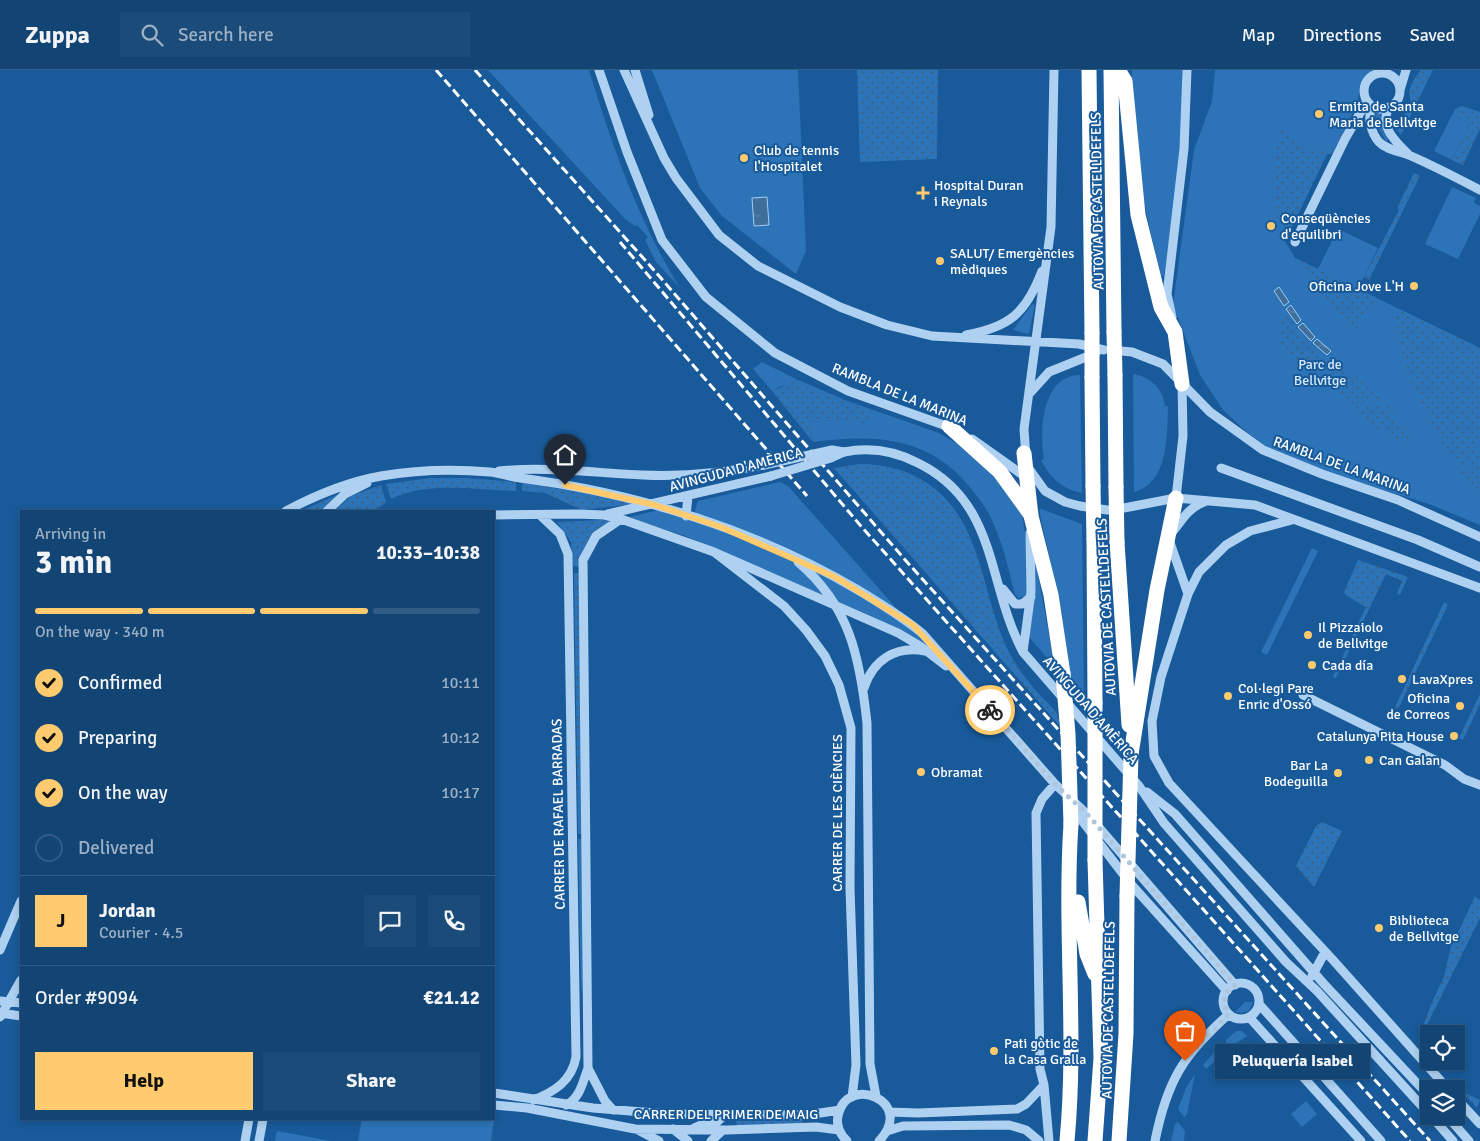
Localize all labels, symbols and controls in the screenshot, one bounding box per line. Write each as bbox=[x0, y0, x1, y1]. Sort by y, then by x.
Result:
search box bbox=[120, 12, 470, 57]
text: Zuppa bbox=[25, 20, 90, 50]
icon: search bbox=[138, 21, 166, 49]
text: Search here bbox=[178, 23, 274, 47]
text: Map bbox=[1242, 24, 1275, 46]
text: Directions bbox=[1303, 24, 1382, 46]
text: Saved bbox=[1410, 24, 1455, 46]
place label: Ermita de Santa Maria de Bellvitge bbox=[1329, 98, 1437, 131]
marker: Ermita de Santa Maria de Bellvitge bbox=[1313, 108, 1325, 120]
street label: AUTOVIA DE CASTELLDEFELS bbox=[1087, 112, 1108, 290]
place label: Club de tennis l'Hospitalet bbox=[754, 142, 839, 175]
marker: Club de tennis l'Hospitalet bbox=[738, 152, 750, 164]
place label: Hospital Duran i Reynals bbox=[934, 177, 1024, 210]
marker: Hospital Duran i Reynals bbox=[916, 186, 930, 200]
place label: Conseqüències d'equilibri bbox=[1281, 210, 1371, 243]
marker: Conseqüències d'equilibri bbox=[1265, 220, 1277, 232]
place label: SALUT/ Emergències mèdiques bbox=[950, 245, 1074, 278]
marker: SALUT/ Emergències mèdiques bbox=[934, 255, 946, 267]
place label: Oficina Jove L'H bbox=[1309, 278, 1404, 295]
marker: Oficina Jove L'H bbox=[1408, 280, 1420, 292]
park label: Parc de Bellvitge bbox=[1294, 356, 1346, 389]
street label: RAMBLA DE LA MARINA bbox=[829, 359, 971, 430]
street label: RAMBLA DE LA MARINA bbox=[1271, 433, 1413, 498]
pin bbox=[544, 434, 586, 485]
icon: home bbox=[551, 441, 579, 469]
street label: AVINGUDA D'AMÈRICA bbox=[667, 443, 805, 496]
street label: AUTOVIA DE CASTELLDEFELS bbox=[1093, 518, 1120, 696]
text: Arriving in bbox=[35, 524, 106, 544]
text: 10:33–10:38 bbox=[376, 541, 480, 565]
text: 3 min bbox=[35, 543, 112, 582]
place label: Il Pizzaiolo de Bellvitge bbox=[1318, 619, 1388, 652]
text: On the way · 340 m bbox=[35, 622, 165, 642]
marker: Il Pizzaiolo de Bellvitge bbox=[1302, 629, 1314, 641]
street label: AVINGUDA D'AMÈRICA bbox=[1039, 653, 1142, 768]
place label: Cada día bbox=[1322, 657, 1373, 674]
marker: Cada día bbox=[1306, 659, 1318, 671]
icon: check bbox=[35, 669, 63, 697]
text: Confirmed bbox=[78, 671, 162, 695]
place label: LavaXpres bbox=[1412, 671, 1473, 688]
text: 10:11 bbox=[441, 673, 480, 693]
marker: LavaXpres bbox=[1396, 673, 1408, 685]
place label: Col·legi Pare Enric d'Ossó bbox=[1238, 680, 1314, 713]
courier bbox=[965, 685, 1015, 735]
marker: Col·legi Pare Enric d'Ossó bbox=[1222, 690, 1234, 702]
place label: Oficina de Correos bbox=[1386, 690, 1450, 723]
icon: bike bbox=[976, 696, 1004, 724]
marker: Oficina de Correos bbox=[1454, 700, 1466, 712]
street label: CARRER DE RAFAEL BARRADAS bbox=[548, 718, 569, 910]
icon: check bbox=[35, 724, 63, 752]
text: Preparing bbox=[78, 726, 157, 750]
text: 10:12 bbox=[441, 728, 480, 748]
place label: Catalunya Pita House bbox=[1317, 728, 1444, 745]
marker: Catalunya Pita House bbox=[1448, 730, 1460, 742]
street label: CARRER DE LES CIÈNCIES bbox=[829, 734, 846, 892]
place label: Can Galan bbox=[1379, 752, 1440, 769]
marker: Can Galan bbox=[1363, 754, 1375, 766]
place label: Bar La Bodeguilla bbox=[1264, 757, 1328, 790]
place label: Obramat bbox=[931, 764, 983, 781]
marker: Obramat bbox=[915, 766, 927, 778]
marker: Bar La Bodeguilla bbox=[1332, 767, 1344, 779]
icon: check bbox=[35, 779, 63, 807]
text: On the way bbox=[78, 781, 168, 805]
text: 10:17 bbox=[441, 783, 480, 803]
text: Delivered bbox=[78, 836, 154, 860]
button: chat bbox=[364, 895, 416, 947]
button: phone bbox=[428, 895, 480, 947]
text: Jordan bbox=[99, 899, 156, 923]
text: J bbox=[57, 909, 65, 933]
place label: Biblioteca de Bellvitge bbox=[1389, 912, 1459, 945]
street label: AUTOVIA DE CASTELLDEFELS bbox=[1098, 921, 1119, 1099]
marker: Biblioteca de Bellvitge bbox=[1373, 922, 1385, 934]
text: Courier · 4.5 bbox=[99, 923, 183, 943]
text: Order #9094 bbox=[35, 986, 138, 1010]
text: €21.12 bbox=[423, 986, 480, 1010]
pin bbox=[1164, 1010, 1206, 1061]
icon: bag bbox=[1171, 1017, 1199, 1045]
map controls bbox=[1420, 1025, 1465, 1125]
button: locate bbox=[1420, 1025, 1465, 1070]
place label: Pati gòtic de la Casa Gralla bbox=[1004, 1035, 1086, 1068]
callout: Peluquería Isabel bbox=[1215, 1044, 1370, 1078]
marker: Pati gòtic de la Casa Gralla bbox=[988, 1045, 1000, 1057]
text: Peluquería Isabel bbox=[1232, 1051, 1353, 1071]
button: Help bbox=[35, 1052, 253, 1110]
button: Share bbox=[263, 1052, 480, 1110]
button: layers bbox=[1420, 1080, 1465, 1125]
street label: CARRER DEL PRIMER DE MAIG bbox=[634, 1106, 818, 1123]

